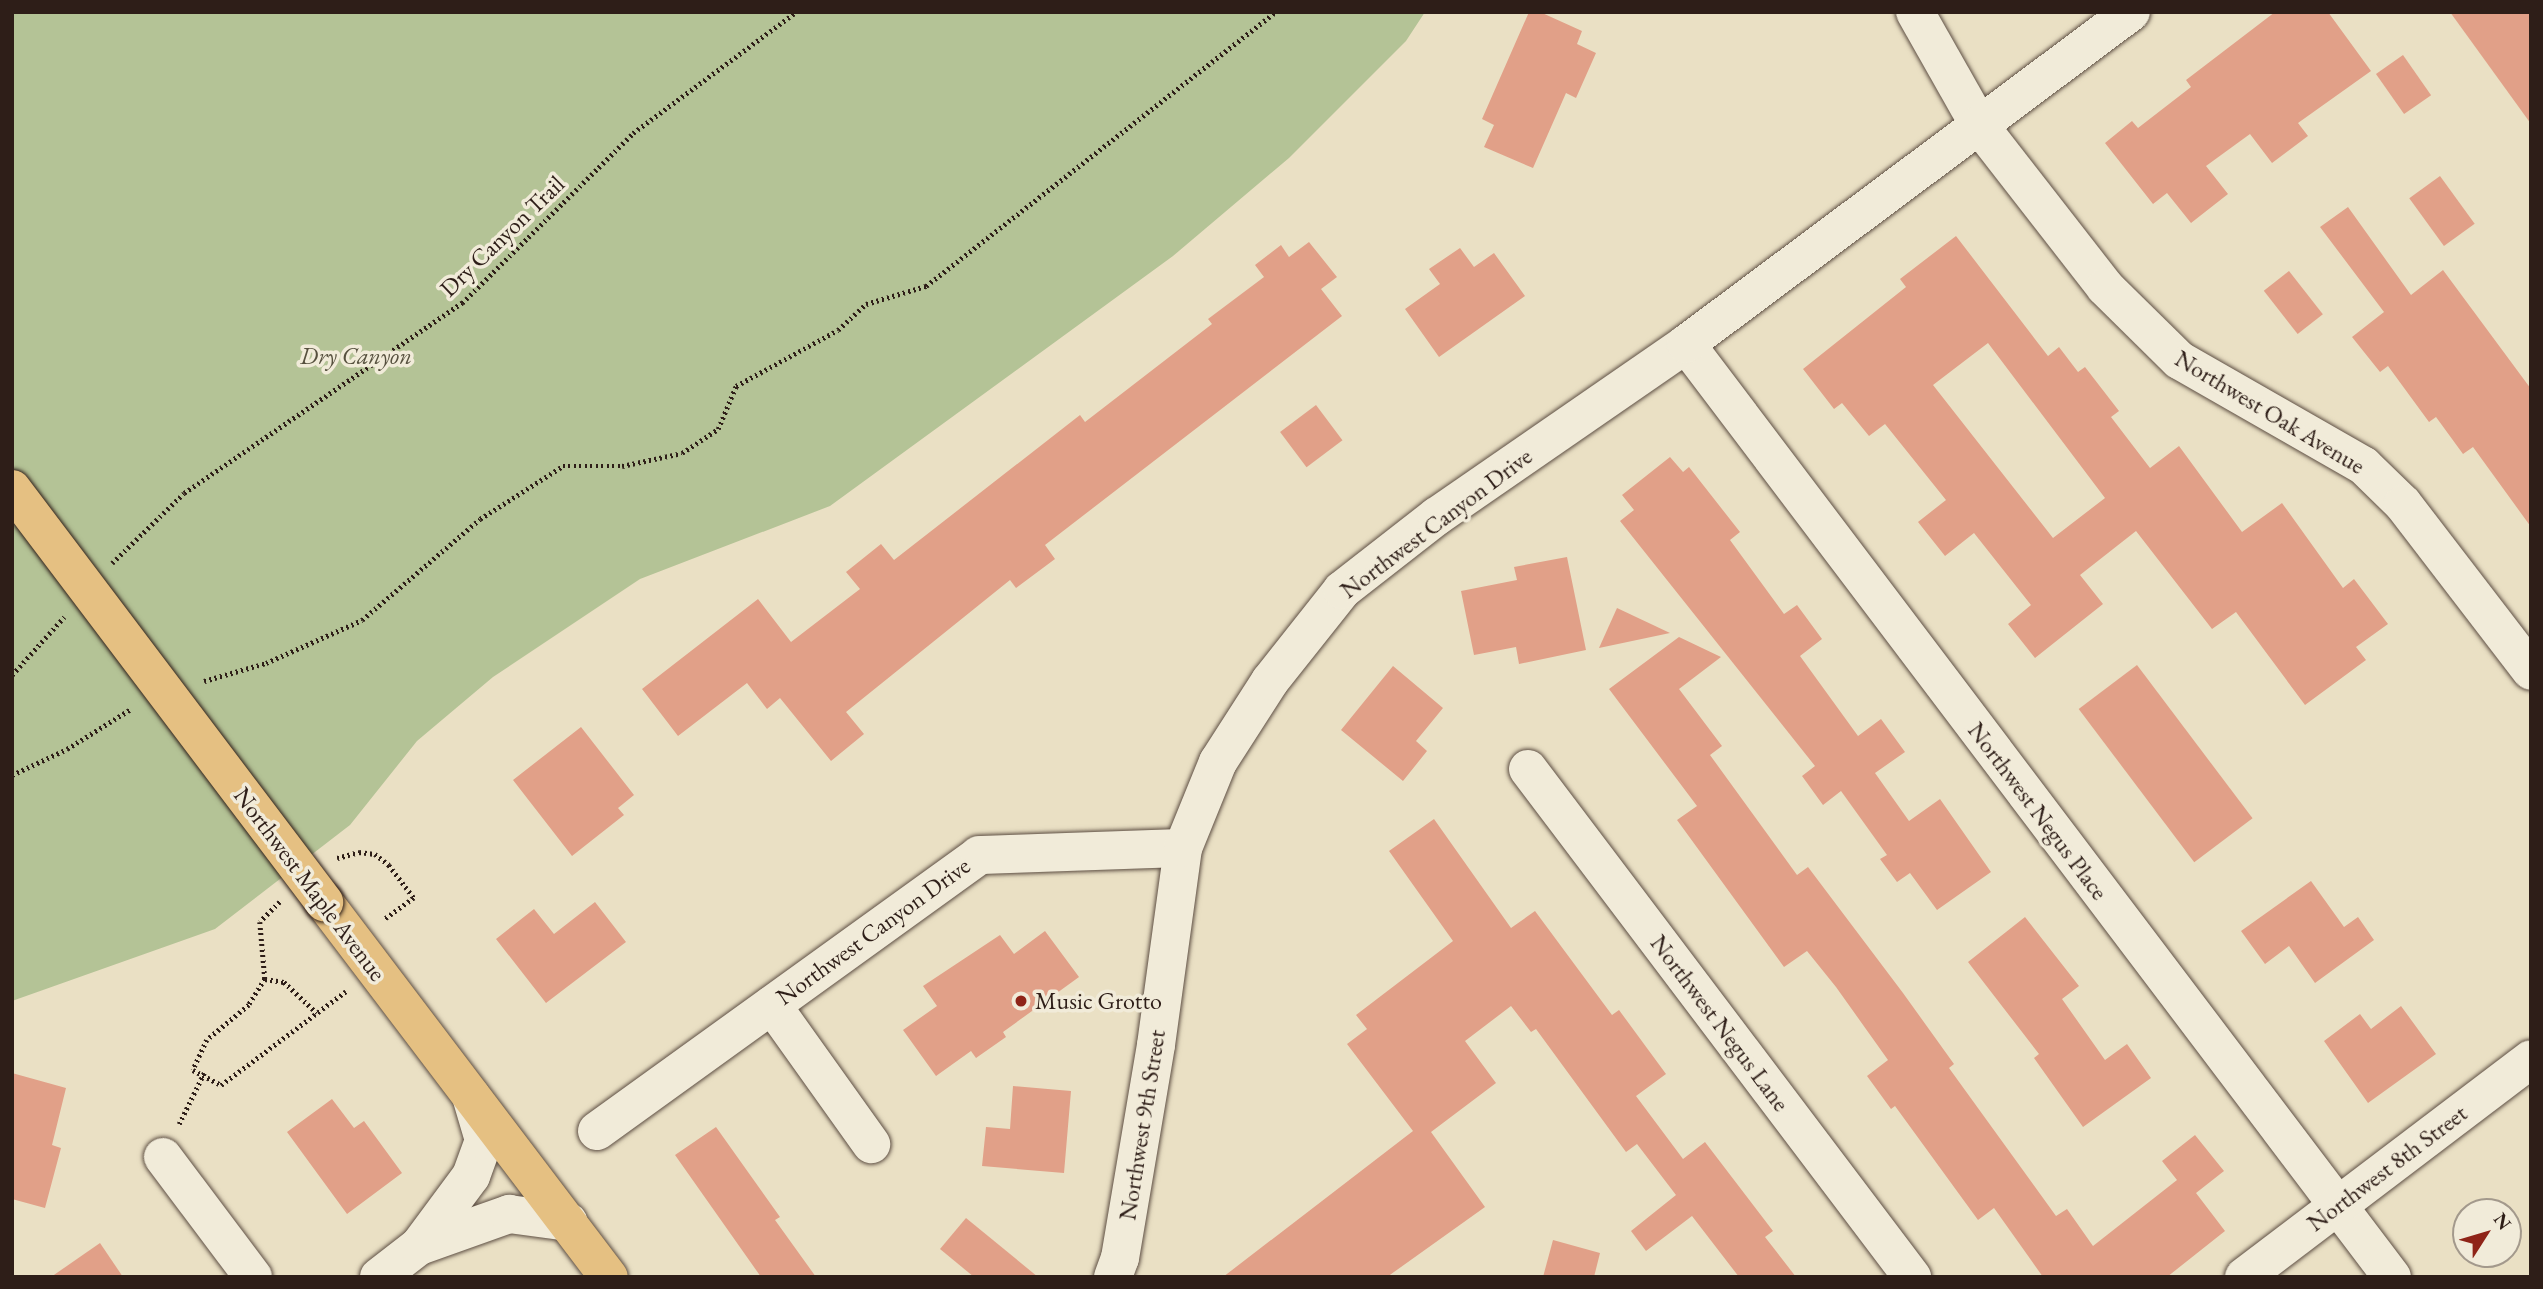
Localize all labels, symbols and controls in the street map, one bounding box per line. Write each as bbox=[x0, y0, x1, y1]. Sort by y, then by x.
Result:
street label: Dry Canyon Trail bbox=[434, 169, 570, 303]
park label: Dry Canyon bbox=[300, 342, 412, 370]
street label: Northwest Oak Avenue bbox=[2170, 344, 2370, 480]
street label: Northwest Canyon Drive bbox=[1335, 442, 1537, 604]
street label: Northwest Negus Place bbox=[1962, 717, 2114, 905]
street label: Northwest Maple Avenue bbox=[228, 781, 392, 987]
street label: Northwest Canyon Drive bbox=[771, 851, 975, 1011]
street label: Northwest Negus Lane bbox=[1644, 929, 1796, 1117]
place label: Music Grotto bbox=[1035, 987, 1162, 1015]
marker: Music Grotto bbox=[1013, 993, 1029, 1009]
street label: Northwest 9th Street bbox=[1113, 1028, 1171, 1222]
street label: Northwest 8th Street bbox=[2301, 1099, 2473, 1237]
north arrow bbox=[2452, 1198, 2522, 1268]
text: N bbox=[2488, 1208, 2517, 1235]

